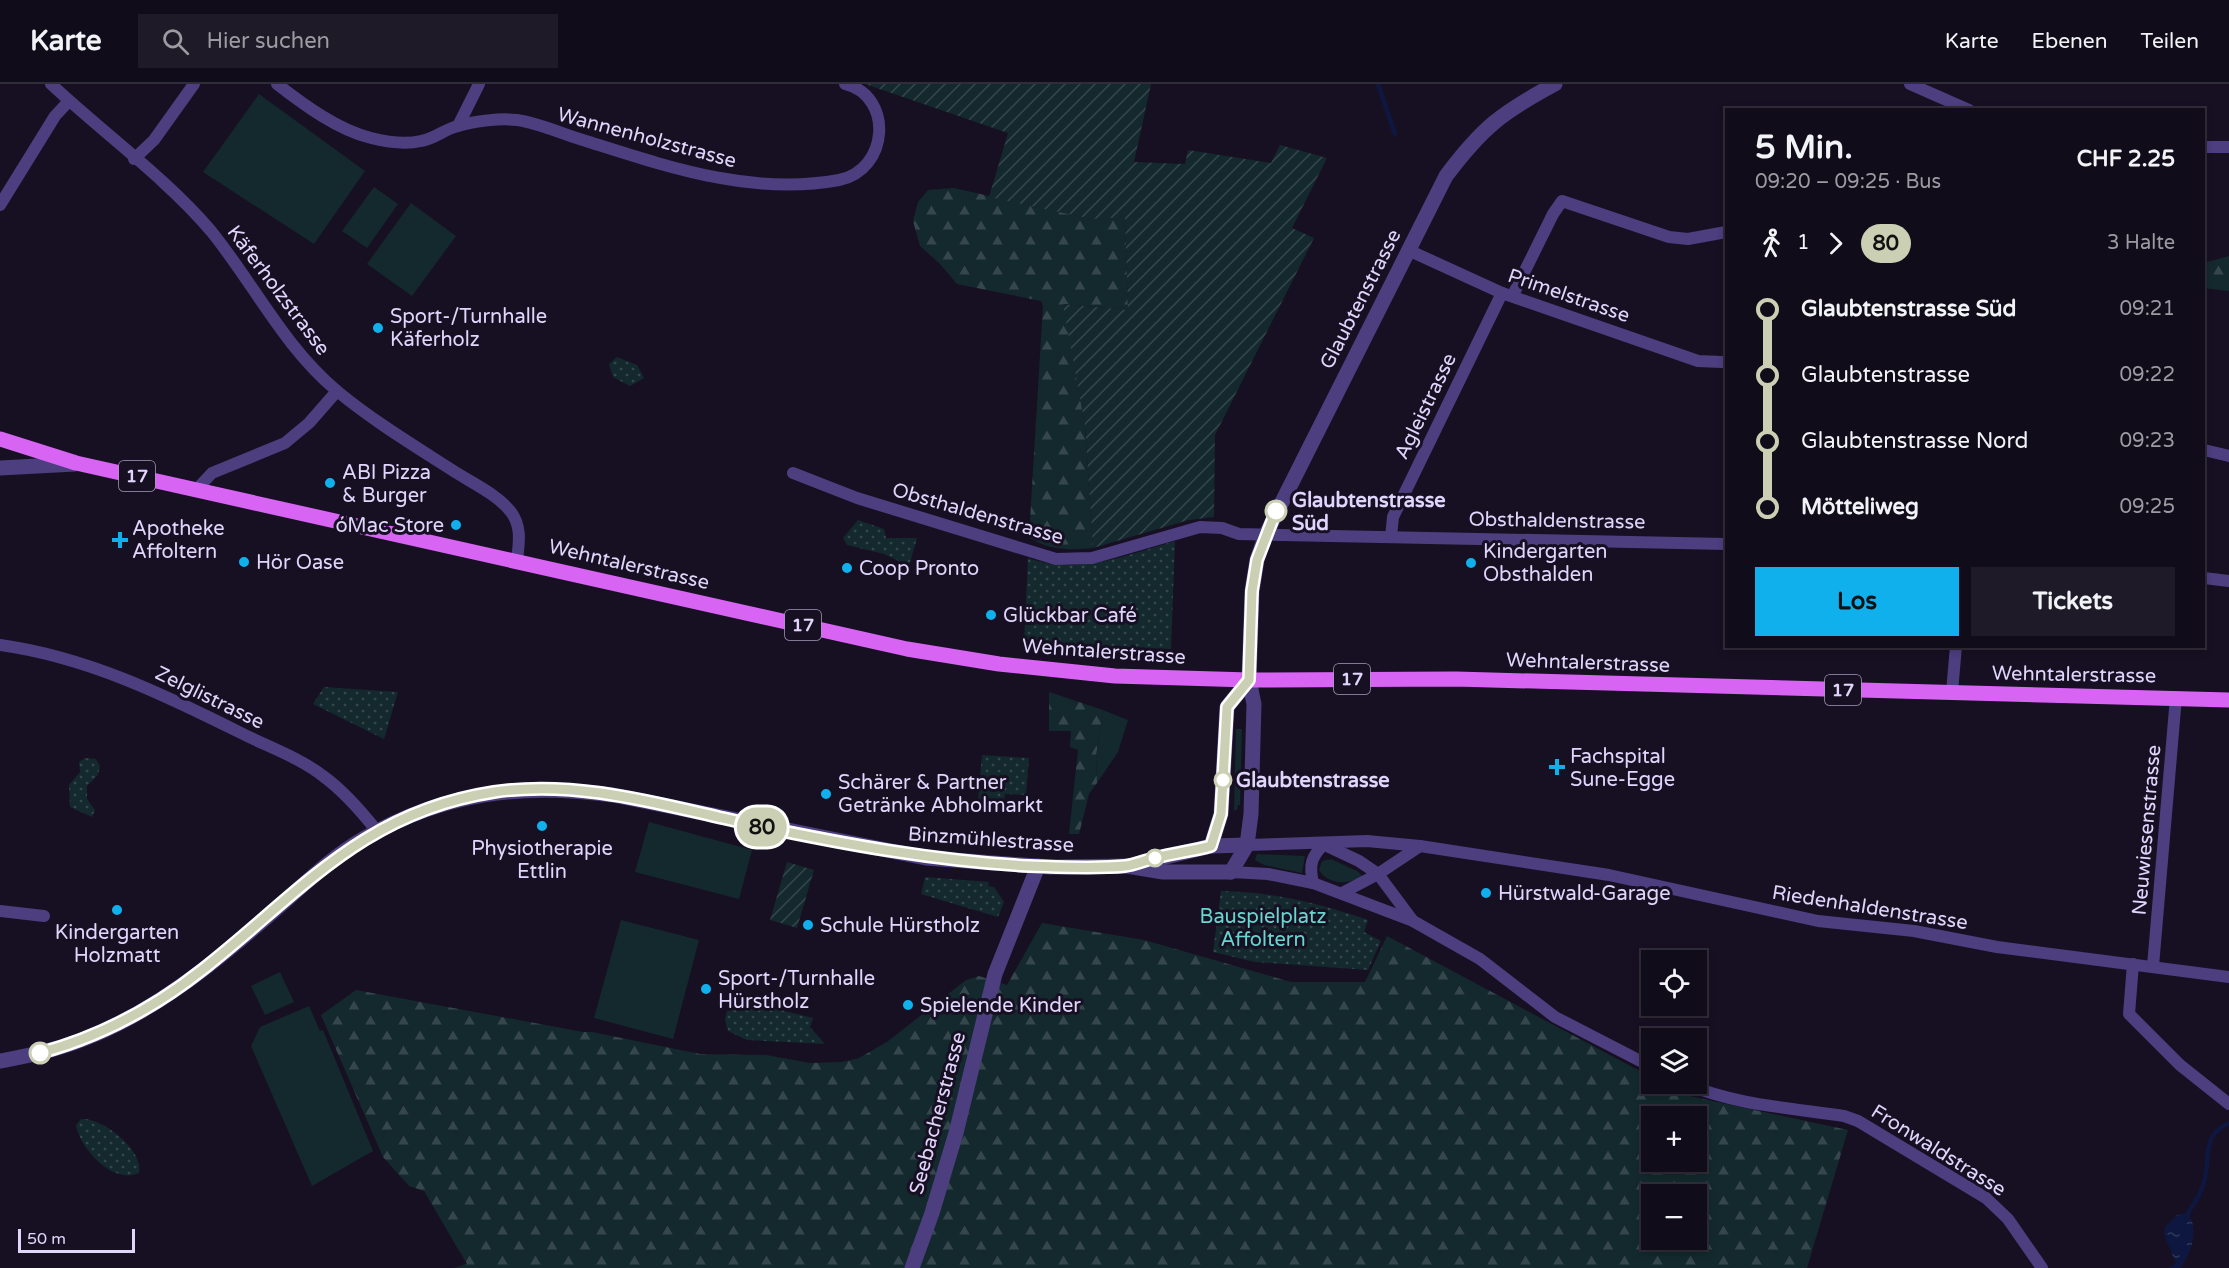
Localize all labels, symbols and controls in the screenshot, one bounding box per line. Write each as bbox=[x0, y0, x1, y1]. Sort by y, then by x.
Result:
search box bbox=[138, 14, 558, 68]
text: Karte bbox=[30, 24, 102, 58]
icon: search bbox=[159, 25, 192, 58]
text: Hier suchen bbox=[207, 28, 330, 54]
text: Karte bbox=[1945, 29, 1999, 54]
text: Ebenen bbox=[2032, 29, 2108, 54]
text: Teilen bbox=[2141, 29, 2199, 54]
street label: Wannenholzstrasse bbox=[555, 103, 739, 173]
text: 5 Min. bbox=[1755, 128, 1853, 167]
text: CHF 2.25 bbox=[2077, 146, 2175, 172]
text: 09:20 – 09:25 · Bus bbox=[1755, 170, 1941, 194]
street label: Käferholzstrasse bbox=[222, 221, 335, 360]
street label: Glaubtenstrasse bbox=[1315, 226, 1406, 373]
icon: walk bbox=[1755, 227, 1788, 260]
icon: forward bbox=[1819, 227, 1852, 260]
text: 1 bbox=[1797, 231, 1810, 255]
text: 80 bbox=[1873, 231, 1899, 256]
text: 3 Halte bbox=[2107, 231, 2175, 255]
street label: Primelstrasse bbox=[1505, 264, 1633, 328]
text: Glaubtenstrasse Süd bbox=[1801, 296, 2016, 322]
text: 09:21 bbox=[2120, 297, 2175, 321]
place label: Sport-/Turnhalle Käferholz bbox=[390, 305, 547, 352]
marker: Sport-/Turnhalle Käferholz bbox=[371, 321, 385, 335]
street label: Agleistrasse bbox=[1390, 349, 1462, 463]
text: Glaubtenstrasse bbox=[1801, 362, 1970, 388]
text: 09:22 bbox=[2120, 363, 2175, 387]
text: Glaubtenstrasse Nord bbox=[1801, 428, 2028, 454]
text: 09:23 bbox=[2120, 429, 2175, 453]
road number: 17 bbox=[119, 461, 155, 491]
place label: ABI Pizza & Burger bbox=[342, 461, 431, 508]
marker: ABI Pizza & Burger bbox=[323, 476, 337, 490]
street label: Obsthaldenstrasse bbox=[889, 478, 1066, 550]
place label: Glaubtenstrasse Süd bbox=[1292, 489, 1446, 536]
text: Mötteliweg bbox=[1801, 494, 1919, 520]
text: 09:25 bbox=[2120, 495, 2175, 519]
marker: Glaubtenstrasse Süd bbox=[1265, 500, 1287, 522]
street label: Obsthaldenstrasse bbox=[1468, 507, 1646, 535]
place label: óMac Store bbox=[335, 514, 444, 538]
place label: Apotheke Affoltern bbox=[132, 517, 225, 564]
marker: óMac Store bbox=[449, 518, 463, 532]
marker: Apotheke Affoltern bbox=[113, 533, 127, 547]
street label: Wehntalerstrasse bbox=[546, 535, 711, 595]
place label: Kindergarten Obsthalden bbox=[1483, 540, 1607, 587]
place label: Hör Oase bbox=[256, 551, 344, 575]
marker: Hör Oase bbox=[237, 555, 251, 569]
marker: Kindergarten Obsthalden bbox=[1464, 556, 1478, 570]
place label: Coop Pronto bbox=[859, 557, 979, 581]
marker: Coop Pronto bbox=[840, 561, 854, 575]
button: Los bbox=[1755, 567, 1959, 636]
button: Tickets bbox=[1971, 567, 2175, 636]
place label: Glückbar Café bbox=[1003, 604, 1137, 628]
marker: Glückbar Café bbox=[984, 608, 998, 622]
road number: 17 bbox=[785, 610, 821, 640]
street label: Wehntalerstrasse bbox=[1021, 634, 1187, 670]
street label: Wehntalerstrasse bbox=[1506, 648, 1670, 678]
street label: Zelglistrasse bbox=[151, 661, 268, 735]
street label: Wehntalerstrasse bbox=[1992, 662, 2156, 688]
road number: 17 bbox=[1334, 664, 1370, 694]
road number: 17 bbox=[1825, 675, 1861, 705]
street label: Neuwiesenstrasse bbox=[2128, 744, 2166, 916]
place label: Fachspital Sune-Egge bbox=[1570, 745, 1675, 792]
marker: Fachspital Sune-Egge bbox=[1548, 758, 1566, 776]
place label: Glaubtenstrasse bbox=[1236, 769, 1390, 793]
place label: Schärer & Partner Getränke Abholmarkt bbox=[838, 771, 1043, 818]
marker: Glaubtenstrasse bbox=[1214, 771, 1232, 789]
marker: Schärer & Partner Getränke Abholmarkt bbox=[819, 787, 833, 801]
line badge: 80 bbox=[735, 808, 789, 846]
text: 80 bbox=[749, 815, 775, 840]
marker: Physiotherapie Ettlin bbox=[535, 819, 549, 833]
street label: Binzmühlestrasse bbox=[907, 822, 1075, 858]
place label: Physiotherapie Ettlin bbox=[471, 837, 613, 884]
unlabelled marker bbox=[1146, 849, 1164, 867]
street label: Riedenhaldenstrasse bbox=[1770, 881, 1969, 935]
place label: Hürstwald-Garage bbox=[1498, 882, 1670, 906]
marker: Hürstwald-Garage bbox=[1479, 886, 1493, 900]
marker: Kindergarten Holzmatt bbox=[110, 903, 124, 917]
park label: Bauspielplatz Affoltern bbox=[1200, 905, 1326, 952]
place label: Schule Hürstholz bbox=[820, 914, 980, 938]
marker: Schule Hürstholz bbox=[801, 918, 815, 932]
place label: Kindergarten Holzmatt bbox=[55, 921, 179, 968]
map controls bbox=[1641, 950, 1707, 1250]
button: locate bbox=[1641, 950, 1707, 1016]
place label: Sport-/Turnhalle Hürstholz bbox=[718, 967, 875, 1014]
marker: Sport-/Turnhalle Hürstholz bbox=[699, 982, 713, 996]
place label: Spielende Kinder bbox=[920, 994, 1081, 1018]
marker: Spielende Kinder bbox=[901, 998, 915, 1012]
button: layers bbox=[1641, 1028, 1707, 1094]
street label: Seebacherstrasse bbox=[905, 1029, 971, 1197]
unlabelled marker bbox=[29, 1042, 51, 1064]
street label: Fronwaldstrasse bbox=[1867, 1100, 2010, 1202]
button: + bbox=[1641, 1106, 1707, 1172]
button: − bbox=[1641, 1184, 1707, 1250]
scale bar bbox=[18, 1226, 135, 1254]
text: 50 m bbox=[27, 1229, 66, 1249]

